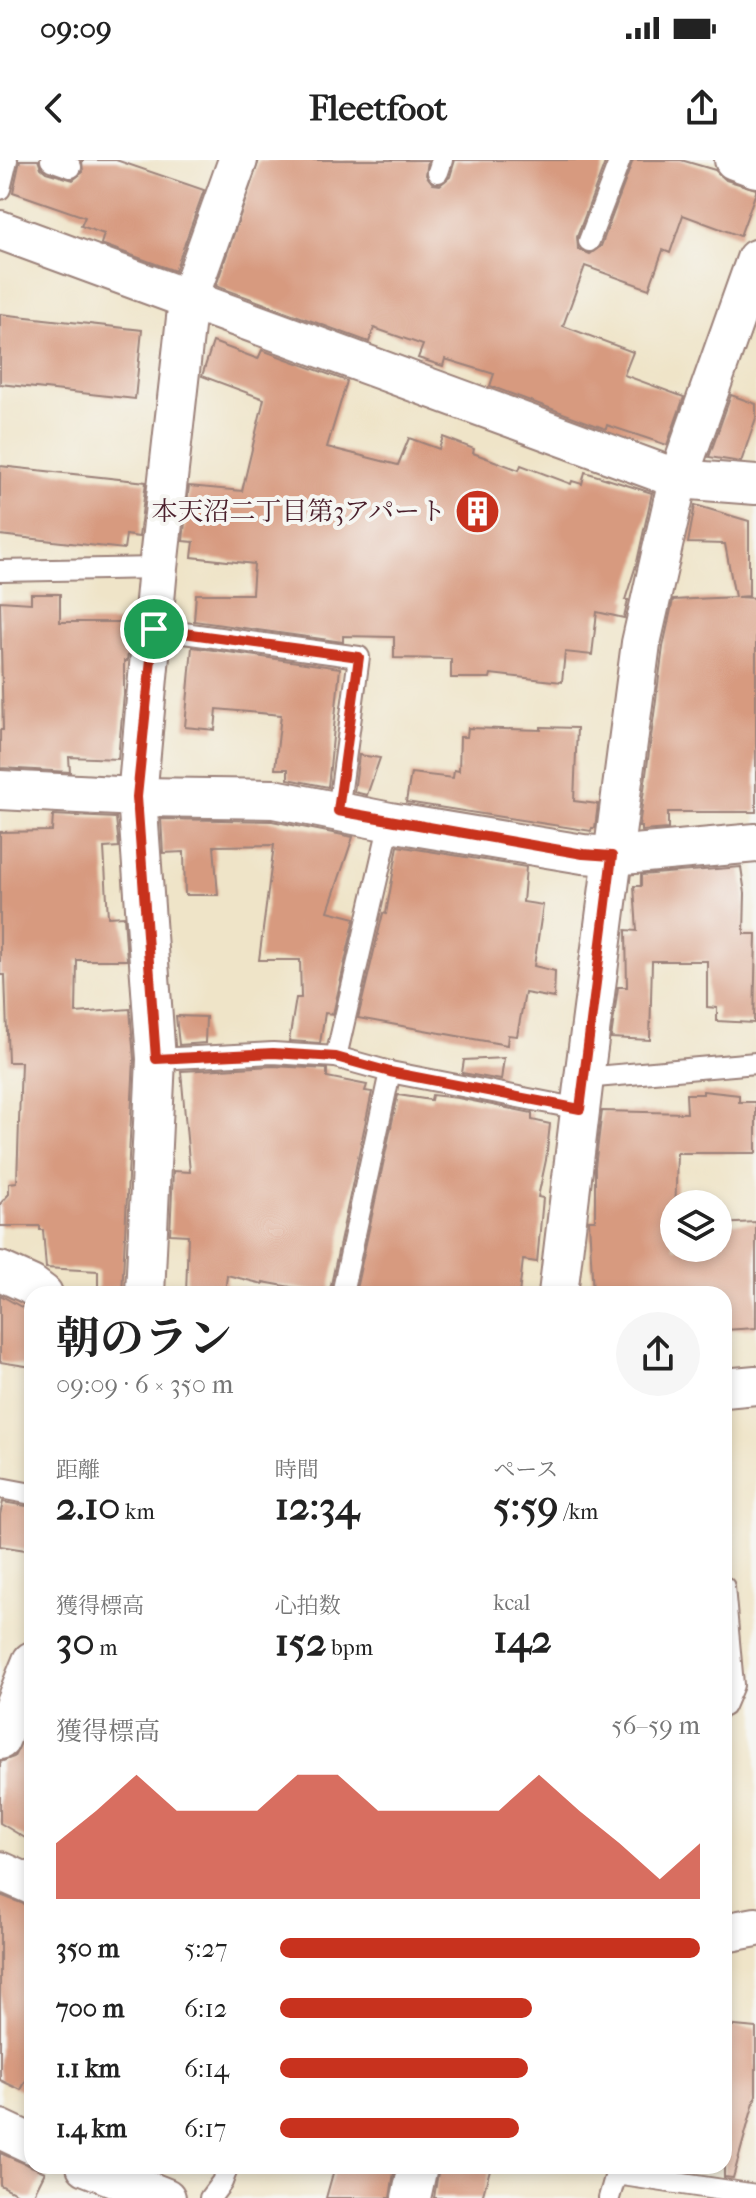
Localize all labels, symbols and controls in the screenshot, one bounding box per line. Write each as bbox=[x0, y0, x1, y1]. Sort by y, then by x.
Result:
text: 09:09 bbox=[40, 11, 112, 46]
icon: back bbox=[32, 86, 76, 130]
icon: share bbox=[680, 86, 724, 130]
text: Fleetfoot bbox=[309, 87, 447, 129]
building icon: 本天沼二丁目第3アパート bbox=[453, 487, 501, 535]
place label: 本天沼二丁目第3アパート bbox=[151, 496, 446, 527]
pin bbox=[120, 595, 188, 663]
icon: arrive bbox=[132, 607, 176, 651]
map controls bbox=[660, 1190, 732, 1262]
button: layers bbox=[660, 1190, 732, 1262]
button: share bbox=[616, 1312, 700, 1396]
text: 朝のラン bbox=[56, 1313, 232, 1364]
text: 09:09 · 6 × 350 m bbox=[56, 1369, 233, 1400]
text: 距離 bbox=[56, 1457, 100, 1483]
text: 時間 bbox=[275, 1457, 319, 1483]
text: ペース bbox=[493, 1457, 558, 1483]
text: 2.10 bbox=[56, 1483, 120, 1529]
text: 12:34 bbox=[275, 1483, 359, 1529]
text: 5:59 bbox=[493, 1483, 559, 1529]
text: km bbox=[120, 1499, 155, 1525]
text: /km bbox=[559, 1499, 598, 1525]
text: kcal bbox=[493, 1590, 530, 1616]
text: 獲得標高 bbox=[56, 1593, 144, 1619]
text: 心拍数 bbox=[275, 1593, 341, 1619]
text: 142 bbox=[493, 1616, 552, 1662]
text: 30 bbox=[56, 1619, 94, 1665]
text: 152 bbox=[275, 1619, 327, 1665]
text: m bbox=[94, 1635, 118, 1661]
text: bpm bbox=[327, 1635, 373, 1661]
text: 56–59 m bbox=[611, 1710, 700, 1741]
text: 獲得標高 bbox=[56, 1716, 160, 1747]
text: 350 m bbox=[56, 1933, 119, 1964]
text: 5:27 bbox=[184, 1933, 227, 1964]
text: 700 m bbox=[56, 1993, 124, 2024]
text: 6:12 bbox=[184, 1993, 227, 2024]
text: 1.1 km bbox=[56, 2053, 120, 2084]
text: 6:14 bbox=[184, 2053, 229, 2084]
text: 1.4 km bbox=[56, 2113, 127, 2144]
text: 6:17 bbox=[184, 2113, 226, 2144]

